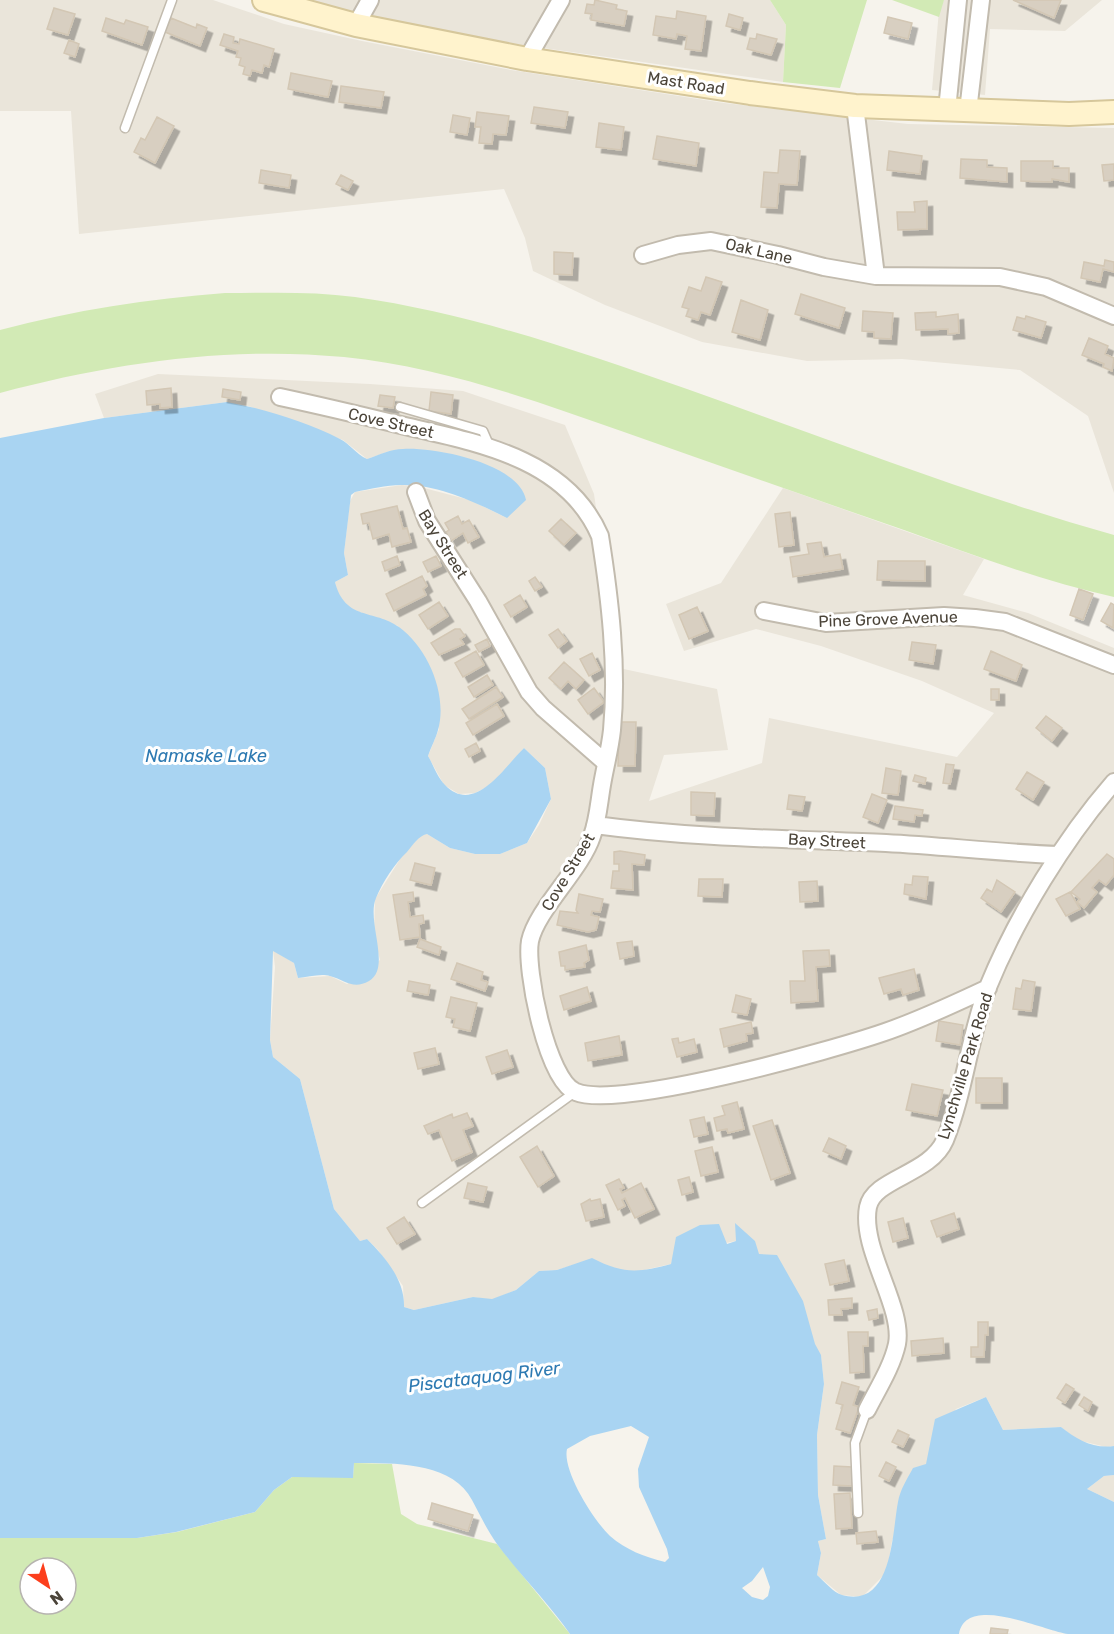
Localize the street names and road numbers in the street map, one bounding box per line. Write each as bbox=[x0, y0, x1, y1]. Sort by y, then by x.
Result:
street label: Mast Road bbox=[646, 68, 726, 98]
street label: Oak Lane bbox=[724, 234, 794, 268]
street label: Cove Street bbox=[346, 404, 436, 442]
street label: Bay Street bbox=[414, 506, 472, 582]
street label: Pine Grove Avenue bbox=[818, 607, 958, 631]
street label: Bay Street bbox=[788, 829, 866, 853]
street label: Cove Street bbox=[537, 830, 599, 914]
street label: Lynchville Park Road bbox=[934, 990, 996, 1142]

